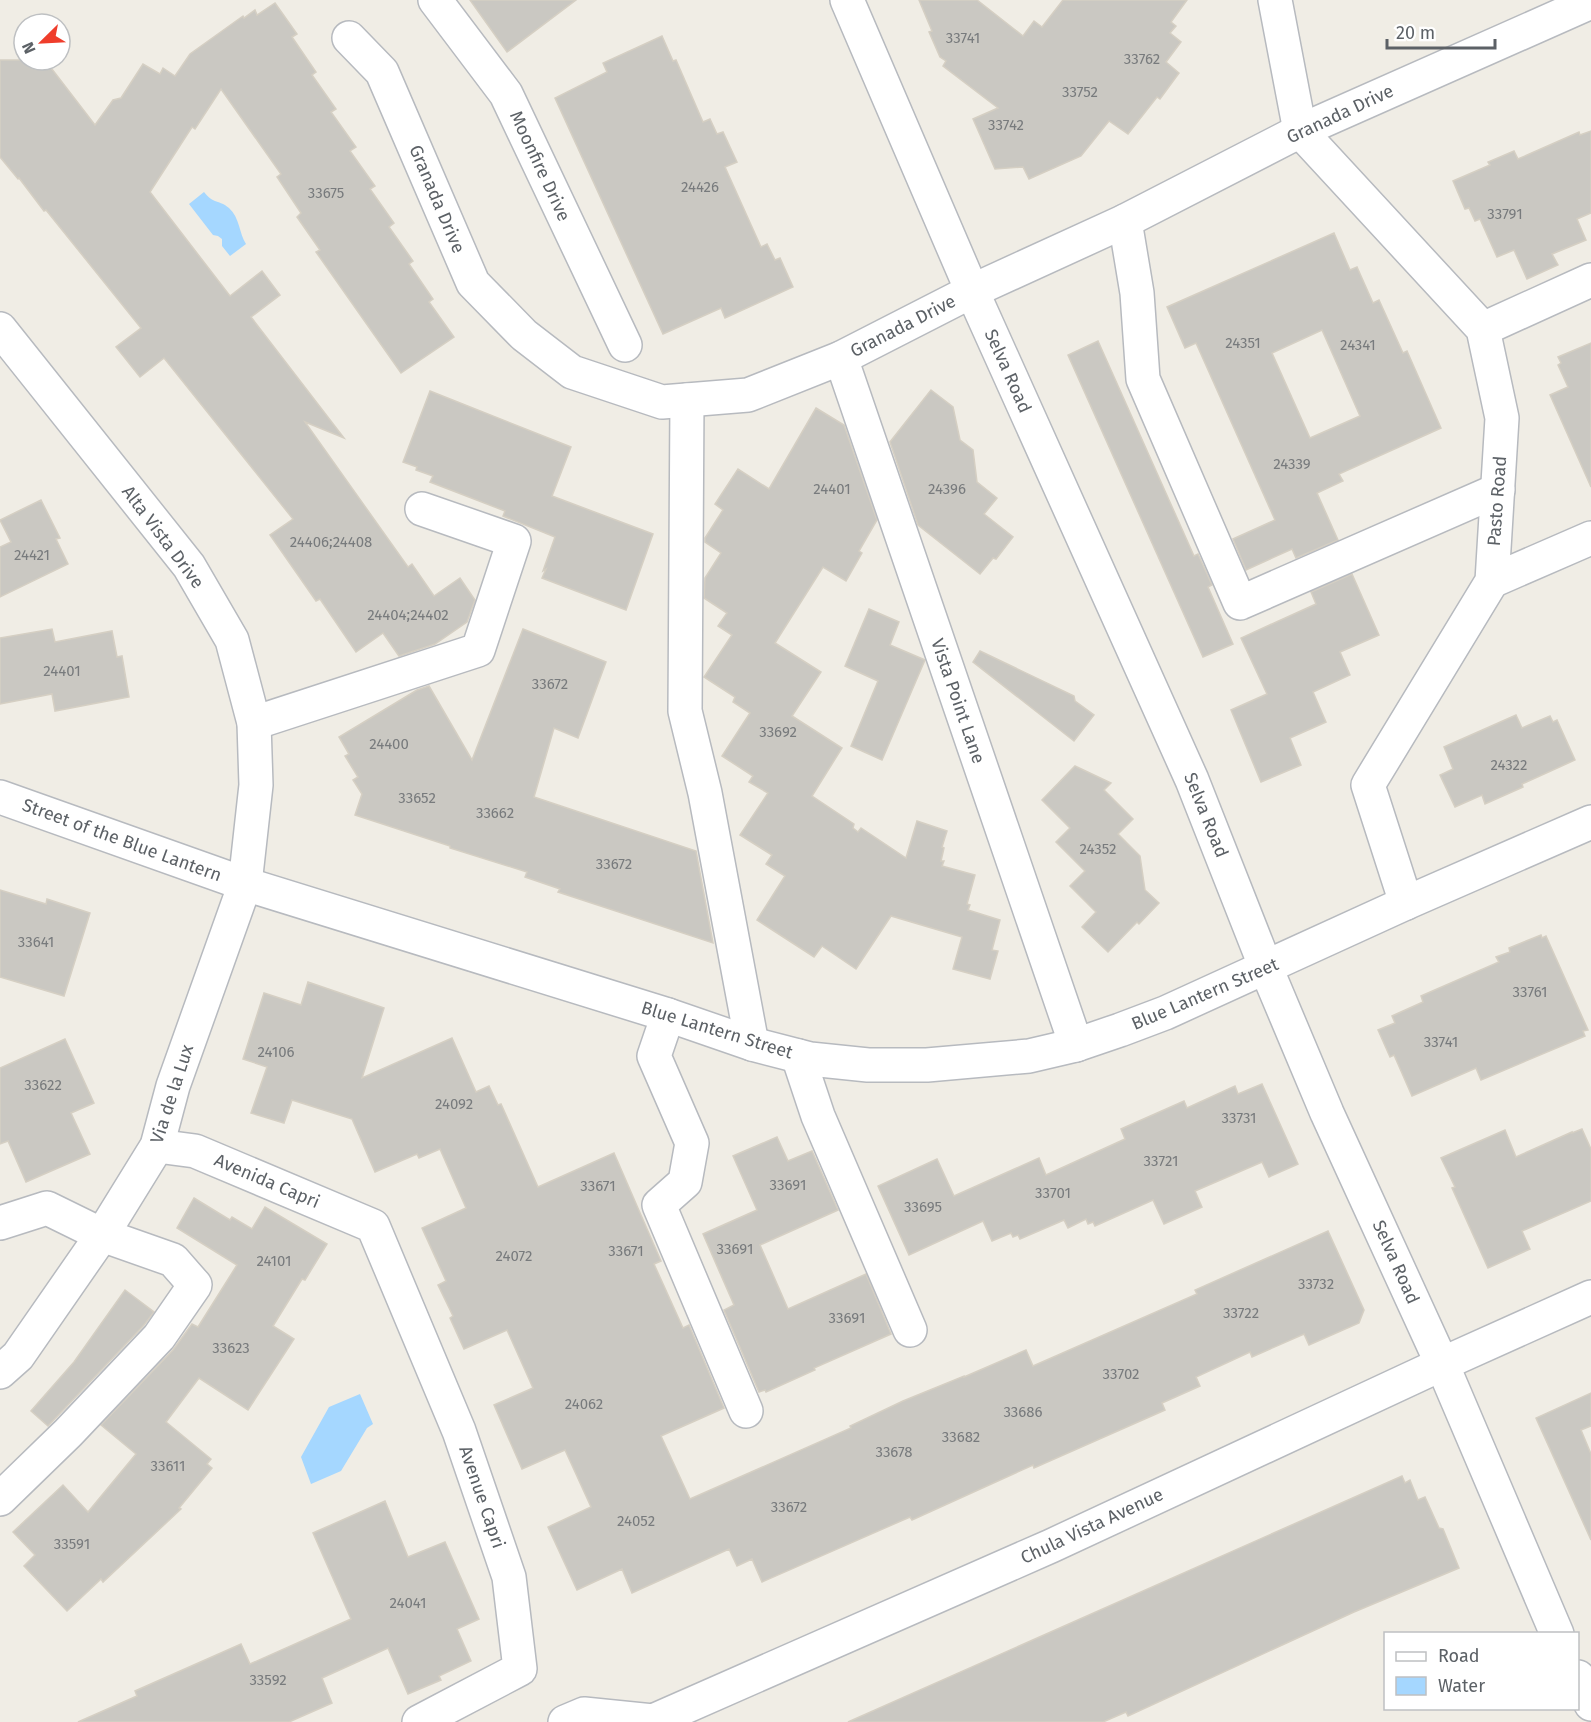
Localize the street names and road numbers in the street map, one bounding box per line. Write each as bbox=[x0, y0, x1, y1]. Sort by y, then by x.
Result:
street label: Granada Drive bbox=[1283, 80, 1397, 148]
street label: Moonfire Drive bbox=[505, 107, 575, 225]
street label: Granada Drive bbox=[404, 142, 470, 256]
street label: Granada Drive bbox=[847, 290, 959, 362]
street label: Selva Road bbox=[980, 326, 1036, 416]
street label: Pasto Road bbox=[1483, 455, 1511, 547]
street label: Alta Vista Drive bbox=[117, 481, 209, 593]
street label: Vista Point Lane bbox=[926, 636, 990, 766]
street label: Selva Road bbox=[1179, 769, 1233, 861]
street label: Street of the Blue Lantern bbox=[19, 794, 225, 886]
street label: Blue Lantern Street bbox=[1128, 953, 1282, 1035]
street label: Blue Lantern Street bbox=[638, 996, 796, 1064]
street label: Via de la Lux bbox=[146, 1042, 198, 1146]
street label: Avenida Capri bbox=[211, 1149, 323, 1213]
street label: Selva Road bbox=[1368, 1217, 1424, 1307]
street label: Avenue Capri bbox=[454, 1443, 510, 1551]
street label: Chula Vista Avenue bbox=[1017, 1483, 1167, 1569]

